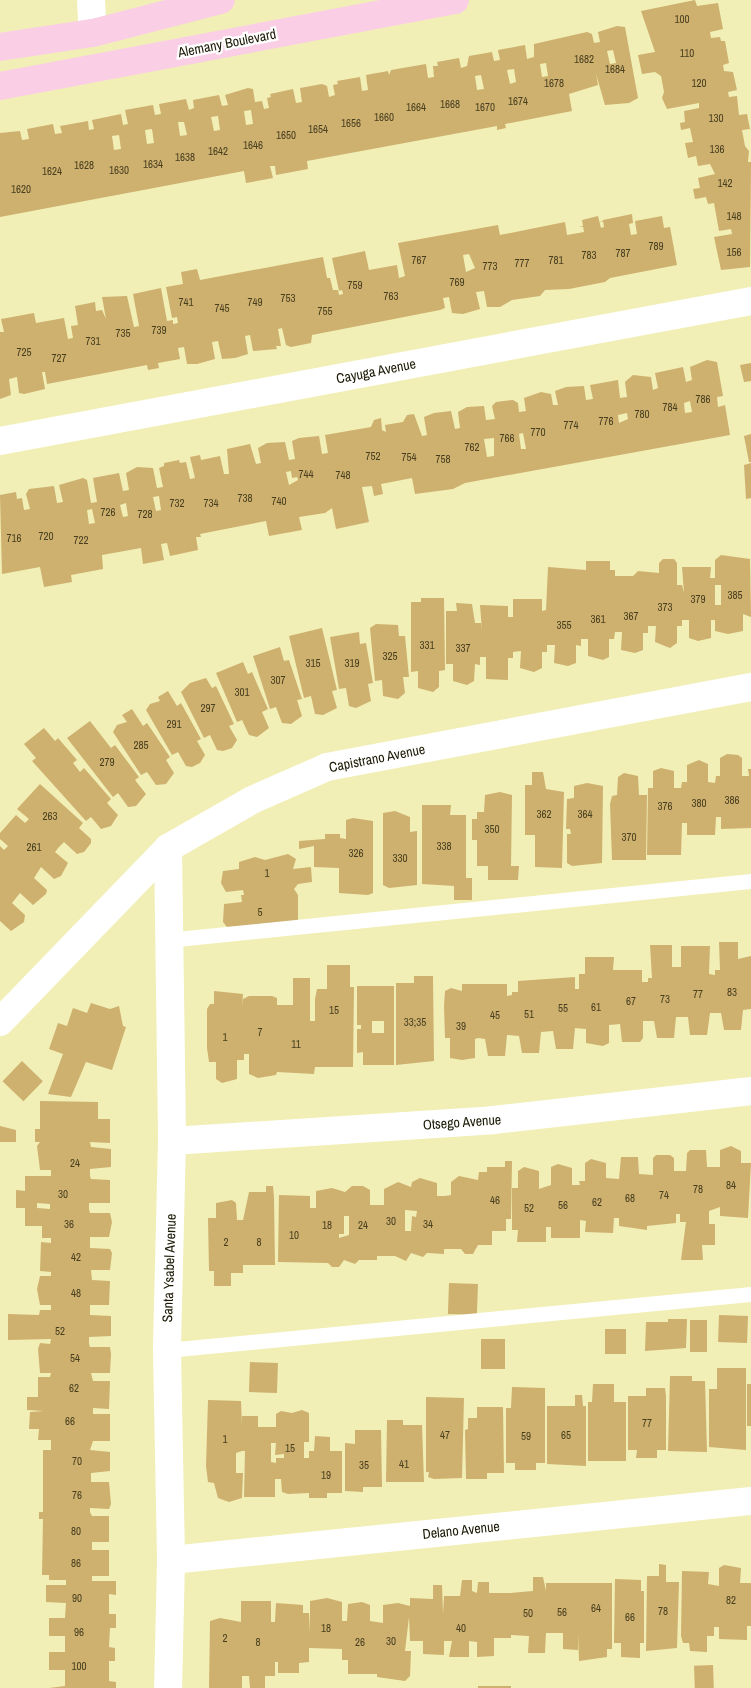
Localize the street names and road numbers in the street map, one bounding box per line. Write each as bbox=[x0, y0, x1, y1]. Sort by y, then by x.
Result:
street label: Alemany Boulevard bbox=[177, 25, 277, 61]
street label: Cayuga Avenue bbox=[334, 355, 418, 387]
street label: Capistrano Avenue bbox=[327, 740, 427, 776]
street label: Otsego Avenue bbox=[422, 1111, 502, 1133]
street label: Santa Ysabel Avenue bbox=[159, 1213, 179, 1323]
street label: Delano Avenue bbox=[421, 1518, 501, 1542]

